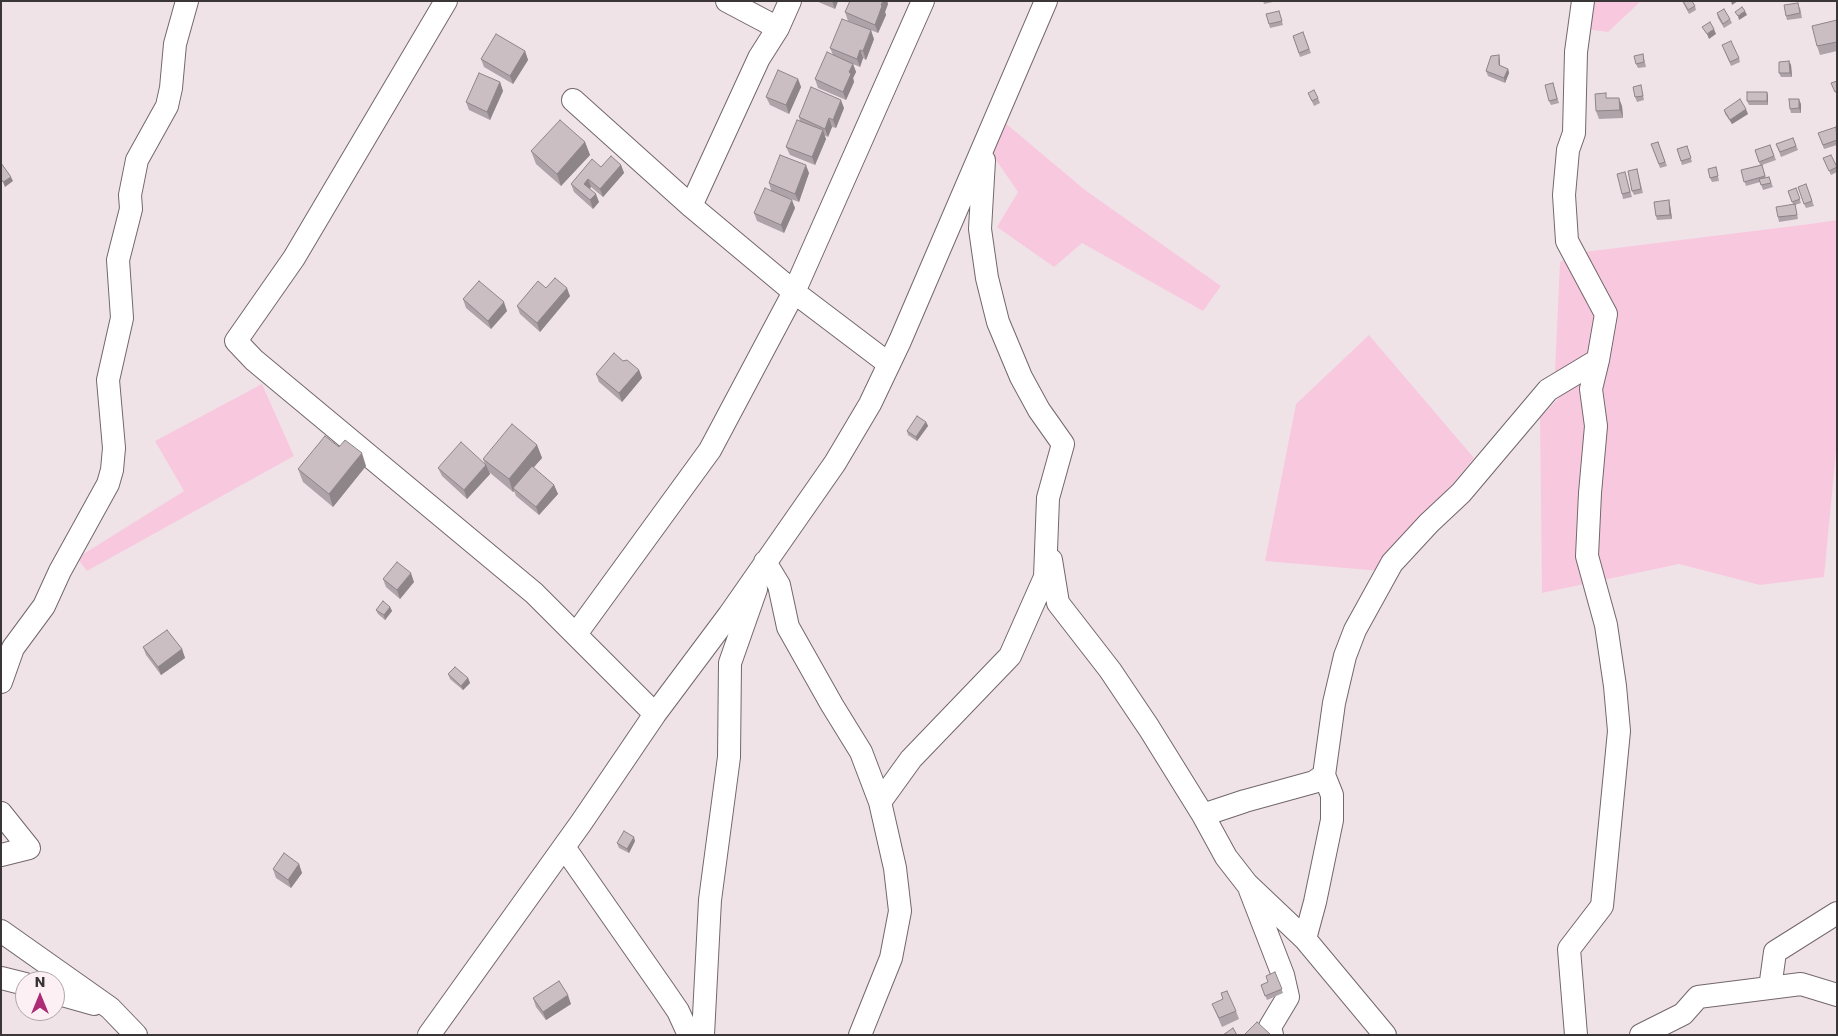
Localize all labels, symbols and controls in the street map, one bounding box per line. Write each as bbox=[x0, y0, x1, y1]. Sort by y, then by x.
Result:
north arrow bbox=[15, 971, 65, 1021]
text: N bbox=[35, 972, 45, 992]

